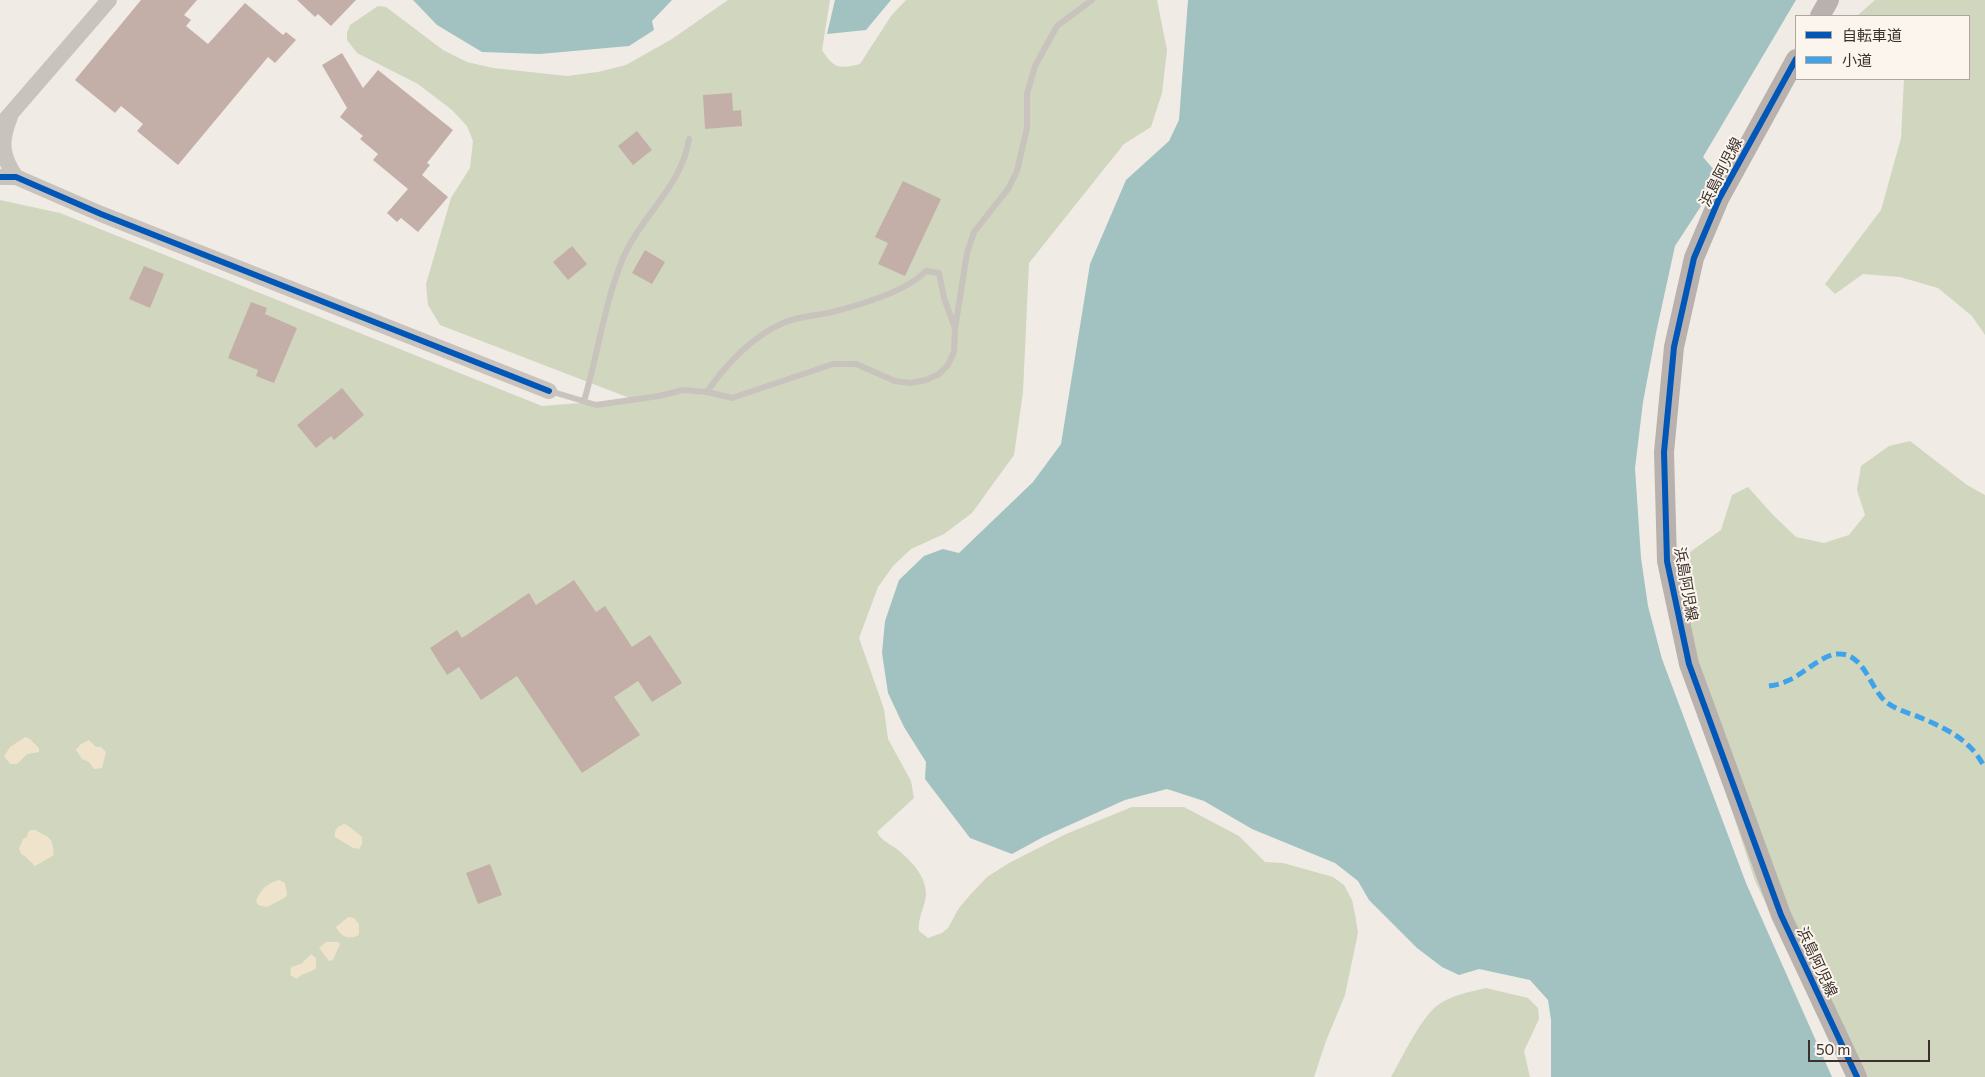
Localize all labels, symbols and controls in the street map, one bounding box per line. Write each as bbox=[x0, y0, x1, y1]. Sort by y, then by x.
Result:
legend bbox=[1795, 15, 1970, 80]
text: 自転車道 bbox=[1842, 26, 1902, 44]
text: 小道 bbox=[1842, 51, 1872, 69]
street label: 浜島阿児線 bbox=[1696, 135, 1746, 209]
street label: 浜島阿児線 bbox=[1671, 546, 1701, 622]
street label: 浜島阿児線 bbox=[1793, 924, 1841, 1000]
scale bar bbox=[1810, 1030, 1932, 1062]
text: 50 m bbox=[1816, 1040, 1850, 1058]

